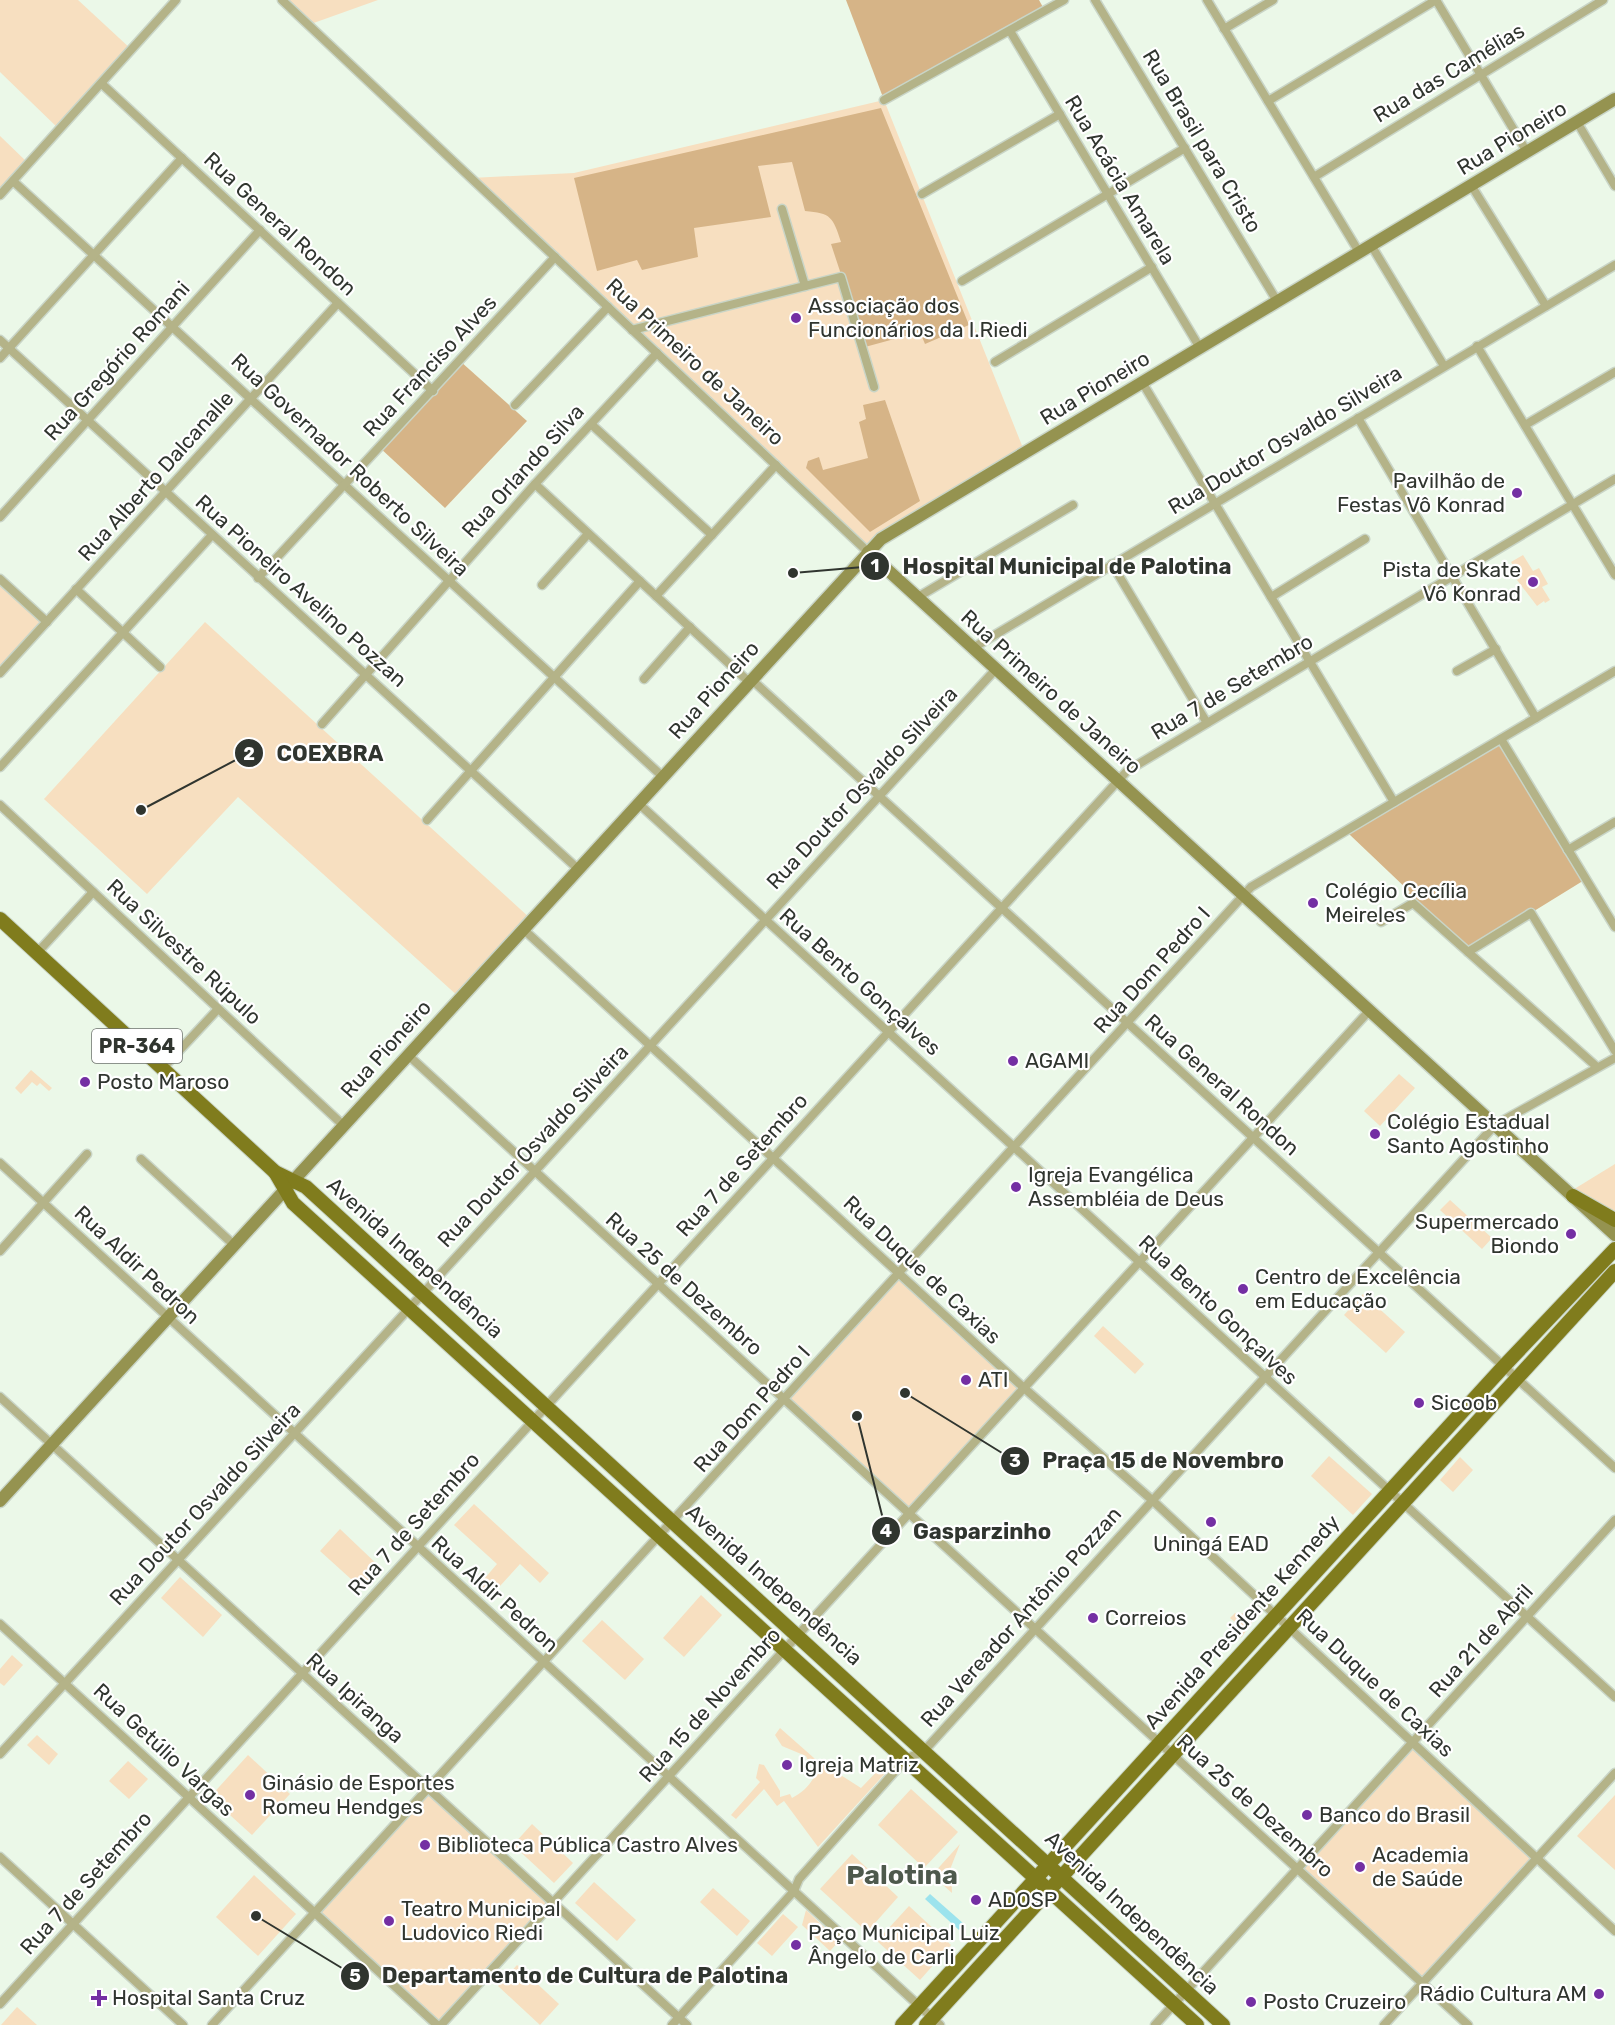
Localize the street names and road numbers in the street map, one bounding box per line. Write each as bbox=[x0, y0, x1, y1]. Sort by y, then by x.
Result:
street label: Rua das Camélias bbox=[1369, 18, 1529, 127]
street label: Rua Brasil para Cristo bbox=[1138, 45, 1267, 237]
street label: Rua Acácia Amarela bbox=[1060, 91, 1181, 269]
street label: Rua Pioneiro bbox=[1453, 95, 1571, 180]
street label: Rua General Rondon bbox=[199, 147, 362, 301]
street label: Rua Primeiro de Janeiro bbox=[601, 273, 789, 450]
street label: Rua Gregório Romani bbox=[39, 276, 195, 445]
street label: Rua Franciso Alves bbox=[358, 290, 502, 442]
street label: Rua Pioneiro bbox=[1036, 345, 1154, 430]
street label: Rua Governador Roberto Silveira bbox=[226, 348, 474, 581]
street label: Rua Doutor Osvaldo Silveira bbox=[1163, 360, 1406, 519]
street label: Rua Alberto Dalcanalle bbox=[73, 386, 239, 566]
street label: Rua Orlando Silva bbox=[456, 399, 589, 542]
street label: Rua Pioneiro Avelino Pozzan bbox=[191, 489, 412, 692]
street label: Rua Primeiro de Janeiro bbox=[956, 604, 1147, 779]
street label: Rua 7 de Setembro bbox=[1146, 628, 1317, 745]
street label: Rua Pioneiro bbox=[663, 636, 764, 744]
street label: Rua Doutor Osvaldo Silveira bbox=[761, 681, 962, 894]
street label: Rua Silvestre Rúpulo bbox=[102, 874, 267, 1030]
street label: Rua Dom Pedro I bbox=[1088, 901, 1215, 1038]
street label: Rua Bento Gonçalves bbox=[775, 903, 946, 1061]
street label: Rua Pioneiro bbox=[335, 995, 436, 1103]
street label: Rua General Rondon bbox=[1140, 1009, 1305, 1161]
road number: PR-364 bbox=[92, 1029, 182, 1063]
street label: Rua Doutor Osvaldo Silveira bbox=[432, 1039, 633, 1252]
street label: Rua 7 de Setembro bbox=[671, 1088, 813, 1241]
street label: Avenida Independência bbox=[322, 1172, 509, 1343]
street label: Rua Duque de Caxias bbox=[838, 1190, 1006, 1349]
street label: Rua Aldir Pedron bbox=[70, 1200, 205, 1329]
street label: Rua 25 de Dezembro bbox=[601, 1207, 768, 1360]
street label: Rua Bento Gonçalves bbox=[1134, 1230, 1303, 1390]
street label: Rua Dom Pedro I bbox=[688, 1340, 815, 1477]
street label: Rua Doutor Osvaldo Silveira bbox=[104, 1397, 305, 1610]
street label: Rua 7 de Setembro bbox=[343, 1447, 485, 1600]
street label: Avenida Independência bbox=[681, 1499, 868, 1670]
street label: Rua Vereador Antônio Pozzan bbox=[915, 1501, 1126, 1732]
street label: Avenida Presidente Kennedy bbox=[1139, 1509, 1345, 1734]
street label: Rua Aldir Pedron bbox=[427, 1530, 564, 1657]
street label: Rua 21 de Abril bbox=[1423, 1579, 1538, 1702]
street label: Rua Duque de Caxias bbox=[1291, 1603, 1459, 1762]
street label: Rua 15 de Novembro bbox=[634, 1622, 786, 1787]
street label: Rua Ipiranga bbox=[301, 1647, 409, 1748]
street label: Rua Getúlio Vargas bbox=[89, 1678, 240, 1821]
street label: Rua 25 de Dezembro bbox=[1172, 1729, 1339, 1882]
street label: Rua 7 de Setembro bbox=[15, 1806, 157, 1959]
street label: Avenida Independência bbox=[1040, 1826, 1224, 2000]

